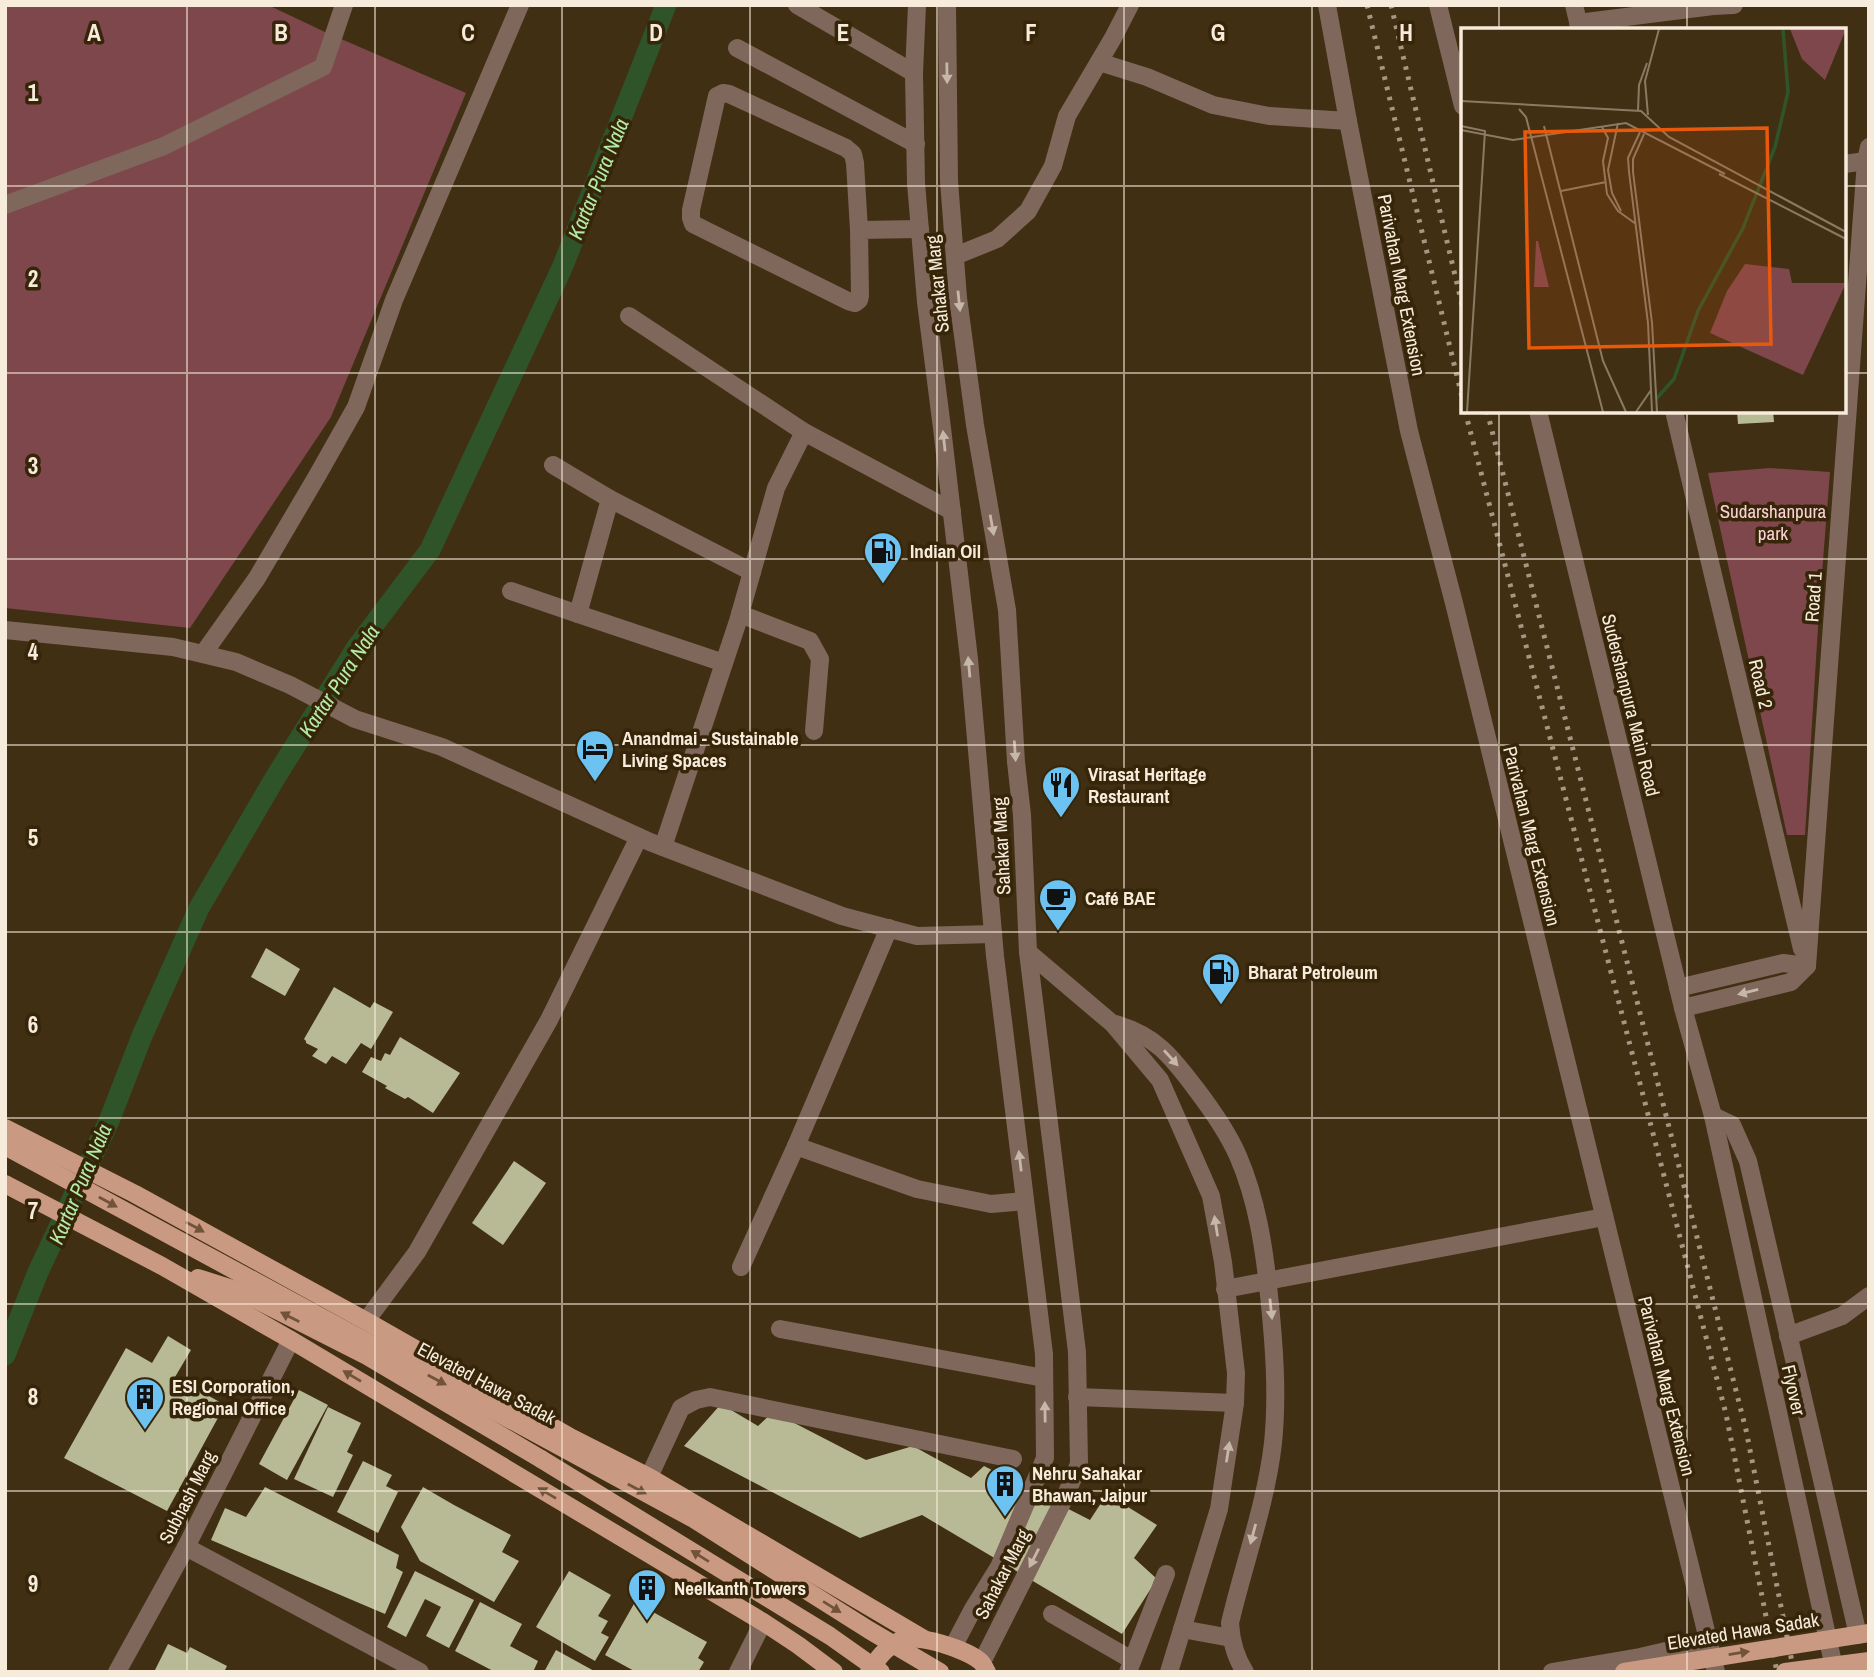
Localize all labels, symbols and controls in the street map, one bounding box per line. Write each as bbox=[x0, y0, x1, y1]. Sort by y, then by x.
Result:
text: A bbox=[87, 17, 101, 48]
text: B bbox=[274, 17, 288, 48]
text: C bbox=[461, 17, 475, 48]
text: D bbox=[649, 17, 663, 48]
text: E bbox=[837, 17, 849, 48]
text: F bbox=[1025, 17, 1037, 48]
text: G bbox=[1211, 17, 1225, 48]
text: H bbox=[1399, 17, 1413, 48]
inset map bbox=[1461, 28, 1846, 413]
one-way arrow bbox=[942, 63, 953, 85]
text: 1 bbox=[28, 77, 39, 108]
water label: Kartar Pura Nala bbox=[561, 114, 635, 244]
street label: Parivahan Marg Extension bbox=[1372, 192, 1432, 378]
street label: Sahakar Marg bbox=[919, 234, 955, 334]
text: 2 bbox=[28, 263, 38, 294]
one-way arrow bbox=[953, 290, 964, 312]
one-way arrow bbox=[938, 430, 949, 452]
text: 3 bbox=[28, 450, 38, 481]
park label: Sudarshanpura park bbox=[1720, 498, 1827, 546]
one-way arrow bbox=[987, 515, 998, 537]
fuel station icon: Indian Oil bbox=[862, 530, 904, 585]
place label: Indian Oil bbox=[910, 538, 981, 564]
street label: Road 1 bbox=[1798, 571, 1828, 623]
street label: Sudershanpura Main Road bbox=[1596, 611, 1666, 799]
water label: Kartar Pura Nala bbox=[292, 619, 386, 743]
text: 4 bbox=[28, 636, 39, 667]
one-way arrow bbox=[963, 656, 974, 678]
street label: Road 2 bbox=[1743, 657, 1779, 711]
place label: Anandmai - Sustainable Living Spaces bbox=[622, 725, 799, 773]
hotel icon: Anandmai - Sustainable Living Spaces bbox=[574, 728, 616, 783]
one-way arrow bbox=[1010, 741, 1021, 763]
street label: Parivahan Marg Extension bbox=[1497, 743, 1567, 929]
place label: Virasat Heritage Restaurant bbox=[1088, 761, 1207, 809]
restaurant icon: Virasat Heritage Restaurant bbox=[1040, 764, 1082, 819]
street label: Sahakar Marg bbox=[985, 796, 1017, 896]
text: 5 bbox=[28, 822, 38, 853]
cafe icon: Café BAE bbox=[1037, 877, 1079, 932]
place label: Café BAE bbox=[1085, 885, 1156, 911]
fuel station icon: Bharat Petroleum bbox=[1200, 951, 1242, 1006]
place label: Bharat Petroleum bbox=[1248, 959, 1378, 985]
one-way arrow bbox=[1737, 987, 1759, 998]
text: 6 bbox=[28, 1009, 38, 1040]
one-way arrow bbox=[1163, 1049, 1179, 1067]
water label: Kartar Pura Nala bbox=[42, 1119, 118, 1249]
one-way arrow bbox=[1015, 1150, 1026, 1172]
text: 7 bbox=[28, 1195, 38, 1226]
one-way arrow bbox=[98, 1196, 118, 1208]
one-way arrow bbox=[1210, 1215, 1221, 1237]
one-way arrow bbox=[185, 1221, 204, 1233]
street label: Parivahan Marg Extension bbox=[1632, 1293, 1702, 1479]
one-way arrow bbox=[1265, 1298, 1276, 1320]
one-way arrow bbox=[280, 1311, 300, 1322]
street label: Elevated Hawa Sadak bbox=[413, 1336, 561, 1431]
street label: Flyover bbox=[1776, 1362, 1813, 1419]
one-way arrow bbox=[342, 1370, 361, 1383]
place label: ESI Corporation, Regional Office bbox=[172, 1373, 295, 1421]
one-way arrow bbox=[428, 1374, 447, 1386]
building icon: ESI Corporation, Regional Office bbox=[124, 1376, 166, 1431]
text: 8 bbox=[28, 1381, 38, 1412]
one-way arrow bbox=[1039, 1401, 1050, 1423]
one-way arrow bbox=[1222, 1440, 1233, 1462]
street label: Subhash Marg bbox=[152, 1446, 222, 1548]
place label: Nehru Sahakar Bhawan, Jaipur bbox=[1032, 1460, 1147, 1508]
building icon: Nehru Sahakar Bhawan, Jaipur bbox=[984, 1463, 1026, 1518]
one-way arrow bbox=[628, 1483, 647, 1495]
one-way arrow bbox=[538, 1487, 557, 1499]
one-way arrow bbox=[1247, 1523, 1258, 1545]
street label: Sahakar Marg bbox=[968, 1524, 1036, 1623]
one-way arrow bbox=[1028, 1548, 1039, 1568]
one-way arrow bbox=[690, 1549, 709, 1562]
building icon: Neelkanth Towers bbox=[626, 1567, 668, 1622]
text: 9 bbox=[28, 1568, 38, 1599]
place label: Neelkanth Towers bbox=[674, 1575, 806, 1601]
one-way arrow bbox=[822, 1600, 841, 1613]
street label: Elevated Hawa Sadak bbox=[1665, 1606, 1821, 1656]
one-way arrow bbox=[1728, 1647, 1750, 1658]

